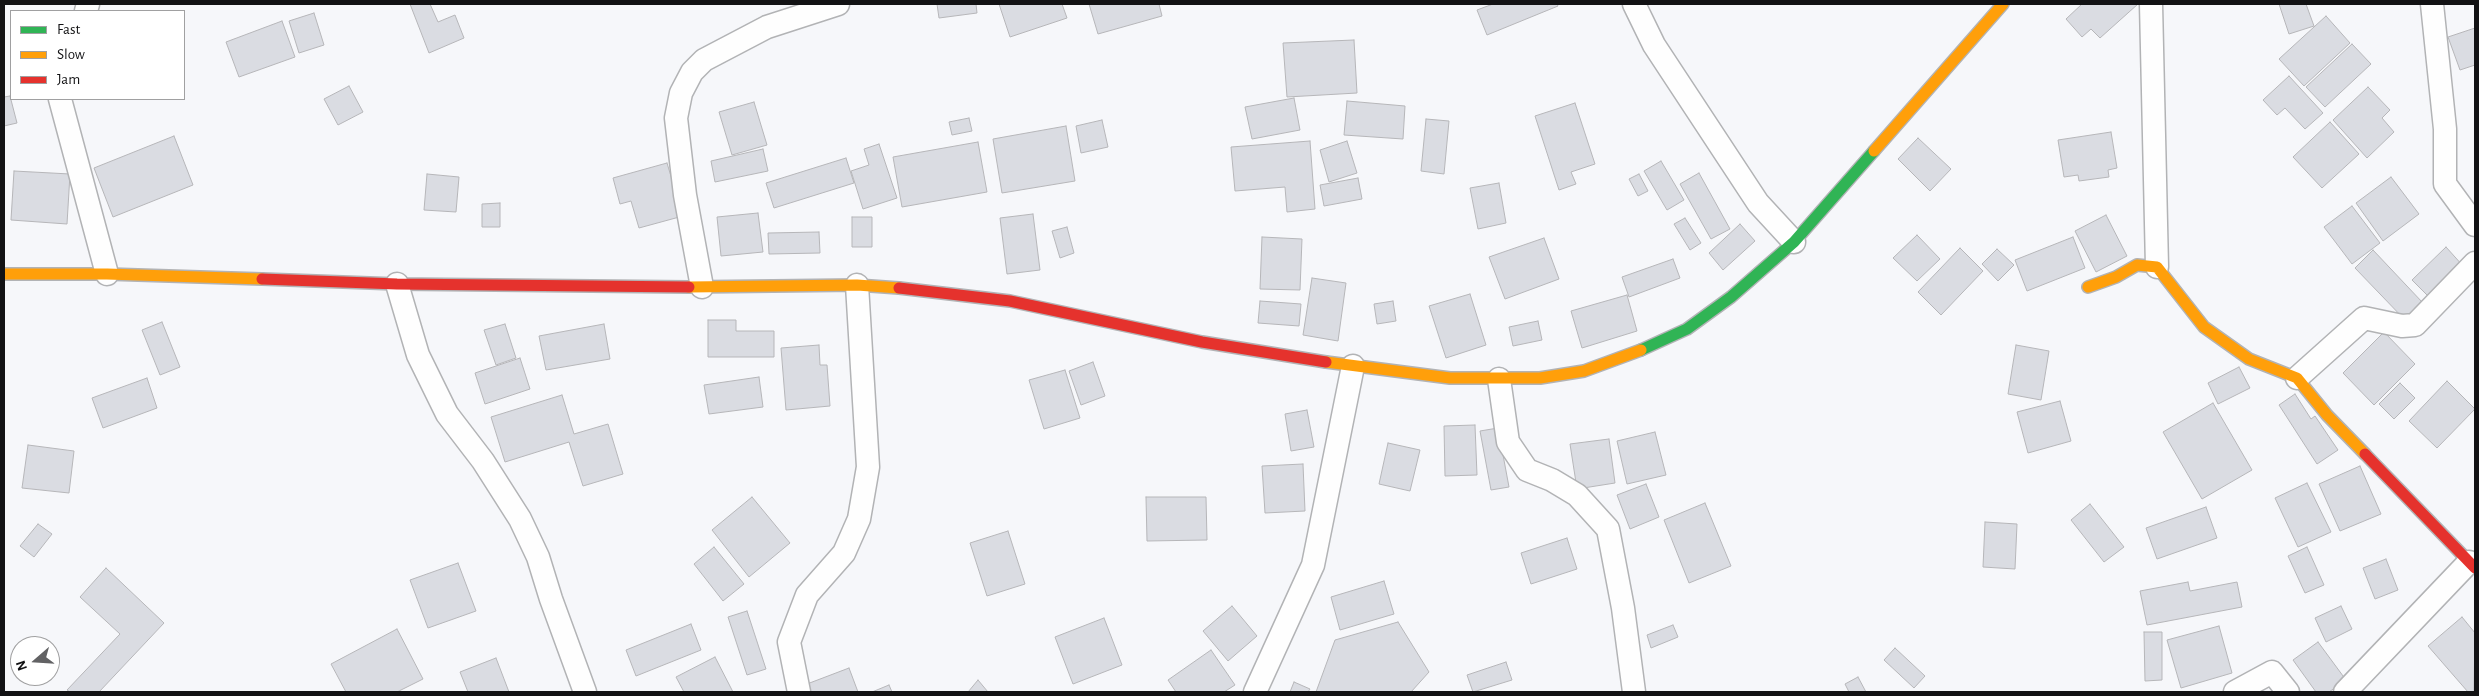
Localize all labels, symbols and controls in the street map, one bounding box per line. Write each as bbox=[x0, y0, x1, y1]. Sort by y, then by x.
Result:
legend bbox=[10, 10, 185, 100]
text: Fast bbox=[57, 22, 80, 37]
text: Slow bbox=[57, 47, 85, 62]
text: Jam bbox=[57, 72, 80, 87]
north arrow bbox=[10, 636, 60, 686]
text: N bbox=[14, 659, 30, 672]

